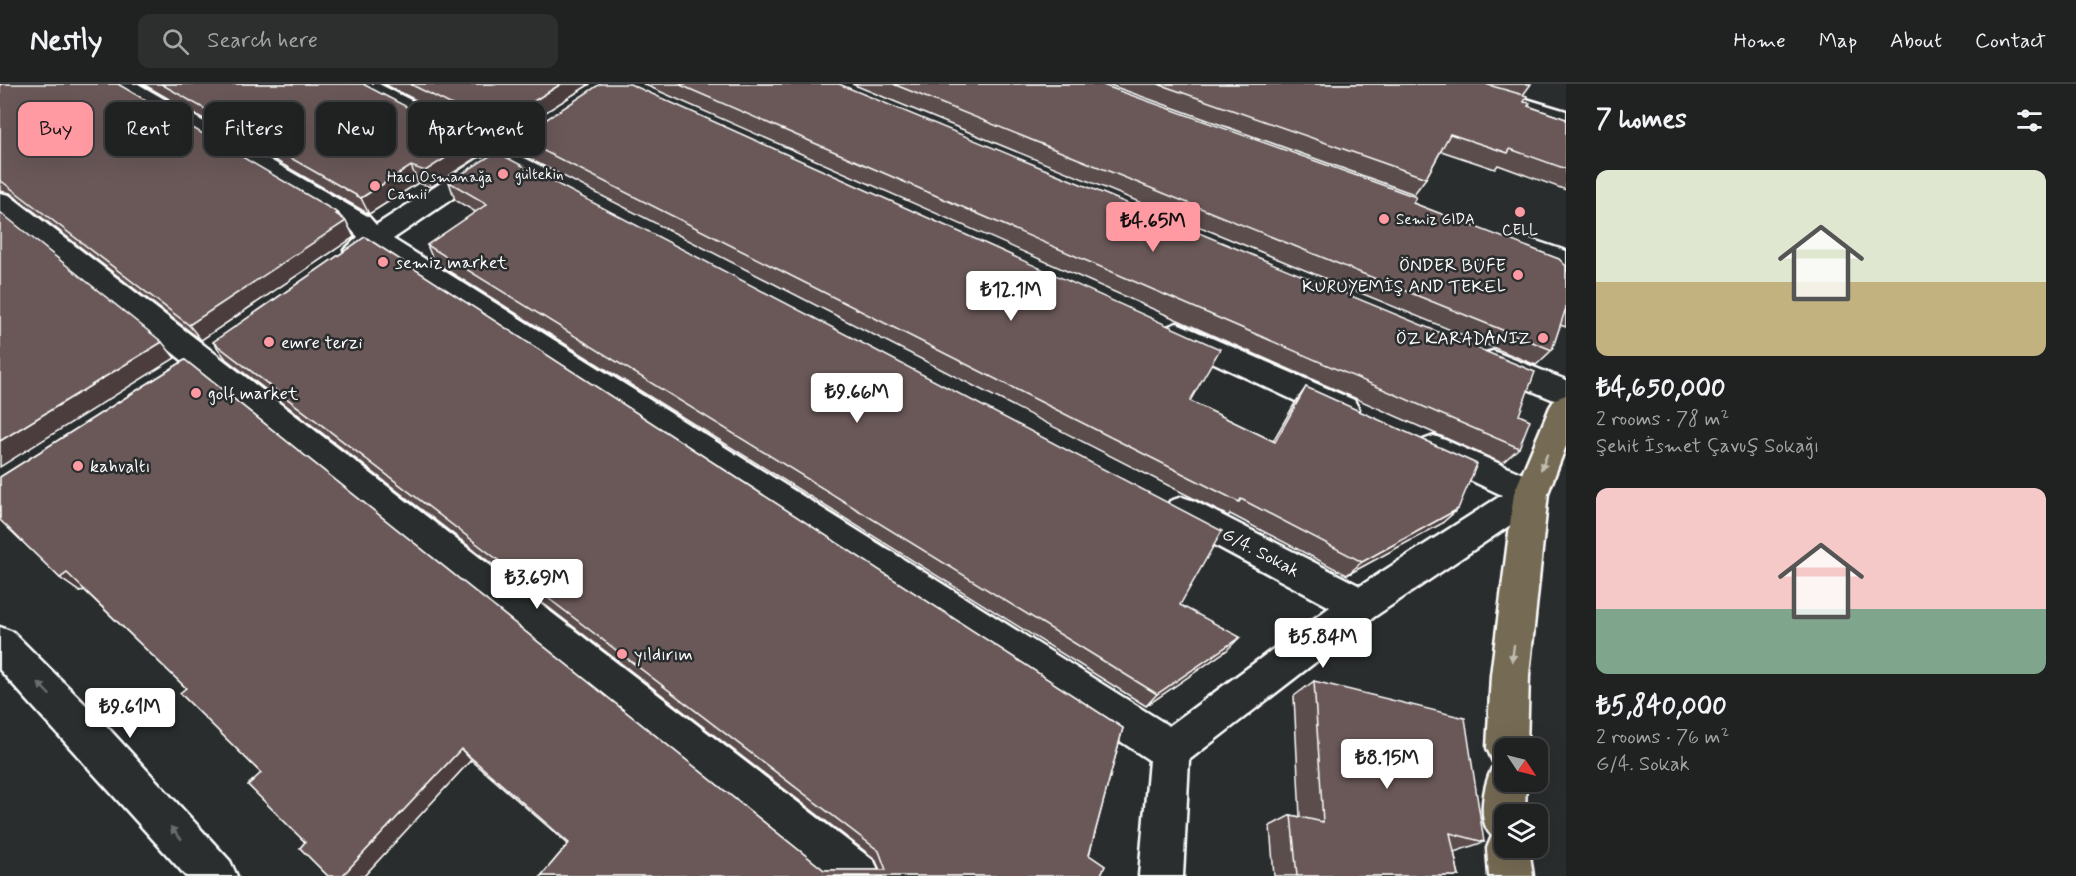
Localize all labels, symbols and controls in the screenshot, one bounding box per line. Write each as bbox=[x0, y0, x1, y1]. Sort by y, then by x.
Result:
search box bbox=[138, 14, 558, 68]
text: Nestly bbox=[30, 23, 102, 60]
icon: search bbox=[159, 25, 192, 58]
text: Search here bbox=[207, 27, 318, 55]
text: Home bbox=[1734, 27, 1786, 55]
text: Map bbox=[1819, 27, 1857, 55]
text: About bbox=[1890, 27, 1942, 55]
text: Contact bbox=[1975, 27, 2046, 55]
chip: Buy bbox=[18, 102, 93, 156]
chip: Rent bbox=[105, 102, 192, 156]
chip: Filters bbox=[204, 102, 304, 156]
chip: New bbox=[316, 102, 396, 156]
chip: Apartment bbox=[408, 102, 545, 156]
text: 7 homes bbox=[1596, 103, 1687, 137]
icon: filters bbox=[2013, 104, 2046, 137]
place label: gültekin bbox=[515, 165, 563, 185]
marker: gültekin bbox=[496, 167, 510, 181]
place label: Hacı Osmanağa Camii bbox=[387, 168, 493, 205]
marker: Hacı Osmanağa Camii bbox=[368, 179, 382, 193]
pin: ₺4.65M bbox=[1104, 202, 1202, 253]
marker: CELL bbox=[1513, 205, 1527, 219]
text: ₺4.65M bbox=[1120, 208, 1186, 235]
icon: home bbox=[1767, 209, 1875, 317]
place label: Semiz GIDA bbox=[1396, 210, 1475, 230]
marker: Semiz GIDA bbox=[1377, 212, 1391, 226]
place label: CELL bbox=[1502, 221, 1538, 241]
place label: semiz market bbox=[395, 251, 508, 275]
place label: ÖNDER BÜFE KURUYEMİŞ AND TEKEL bbox=[1302, 254, 1506, 299]
marker: semiz market bbox=[376, 255, 390, 269]
marker: ÖNDER BÜFE KURUYEMİŞ AND TEKEL bbox=[1511, 268, 1525, 282]
pin: ₺12.1M bbox=[962, 271, 1060, 322]
text: ₺12.1M bbox=[980, 277, 1042, 304]
place label: ÖZ KARADANIZ bbox=[1396, 327, 1531, 351]
place label: emre terzi bbox=[281, 331, 363, 355]
marker: ÖZ KARADANIZ bbox=[1536, 331, 1550, 345]
marker: emre terzi bbox=[262, 335, 276, 349]
text: ₺4,650,000 bbox=[1596, 372, 1726, 406]
pin: ₺9.66M bbox=[808, 373, 906, 424]
text: ₺9.66M bbox=[825, 379, 889, 406]
place label: golf market bbox=[208, 382, 299, 406]
marker: golf market bbox=[189, 386, 203, 400]
text: 2 rooms · 78 m² bbox=[1596, 406, 1729, 433]
text: Şehit İsmet Çavuş Sokağı bbox=[1596, 433, 1819, 460]
one-way arrow bbox=[1539, 453, 1549, 471]
place label: kahvaltı bbox=[90, 455, 150, 479]
marker: kahvaltı bbox=[71, 459, 85, 473]
street label: G/4. Sokak bbox=[1218, 522, 1303, 583]
icon: home bbox=[1767, 527, 1875, 635]
pin: ₺3.69M bbox=[488, 559, 586, 610]
text: ₺3.69M bbox=[505, 565, 569, 592]
pin: ₺5.84M bbox=[1274, 618, 1372, 669]
text: ₺5.84M bbox=[1289, 624, 1357, 651]
place label: yıldırım bbox=[634, 643, 693, 667]
one-way arrow bbox=[1508, 644, 1518, 663]
marker: yıldırım bbox=[615, 647, 629, 661]
one-way arrow bbox=[37, 682, 51, 697]
pin: ₺9.61M bbox=[81, 688, 179, 739]
text: ₺5,840,000 bbox=[1596, 690, 1727, 724]
text: ₺9.61M bbox=[99, 694, 161, 721]
text: 2 rooms · 76 m² bbox=[1596, 724, 1729, 751]
north arrow bbox=[1494, 738, 1548, 792]
map controls bbox=[1494, 738, 1548, 858]
pin: ₺8.15M bbox=[1338, 739, 1436, 790]
text: ₺8.15M bbox=[1355, 745, 1419, 772]
text: G/4. Sokak bbox=[1596, 751, 1690, 778]
button: layers bbox=[1494, 804, 1548, 858]
one-way arrow bbox=[169, 825, 183, 840]

